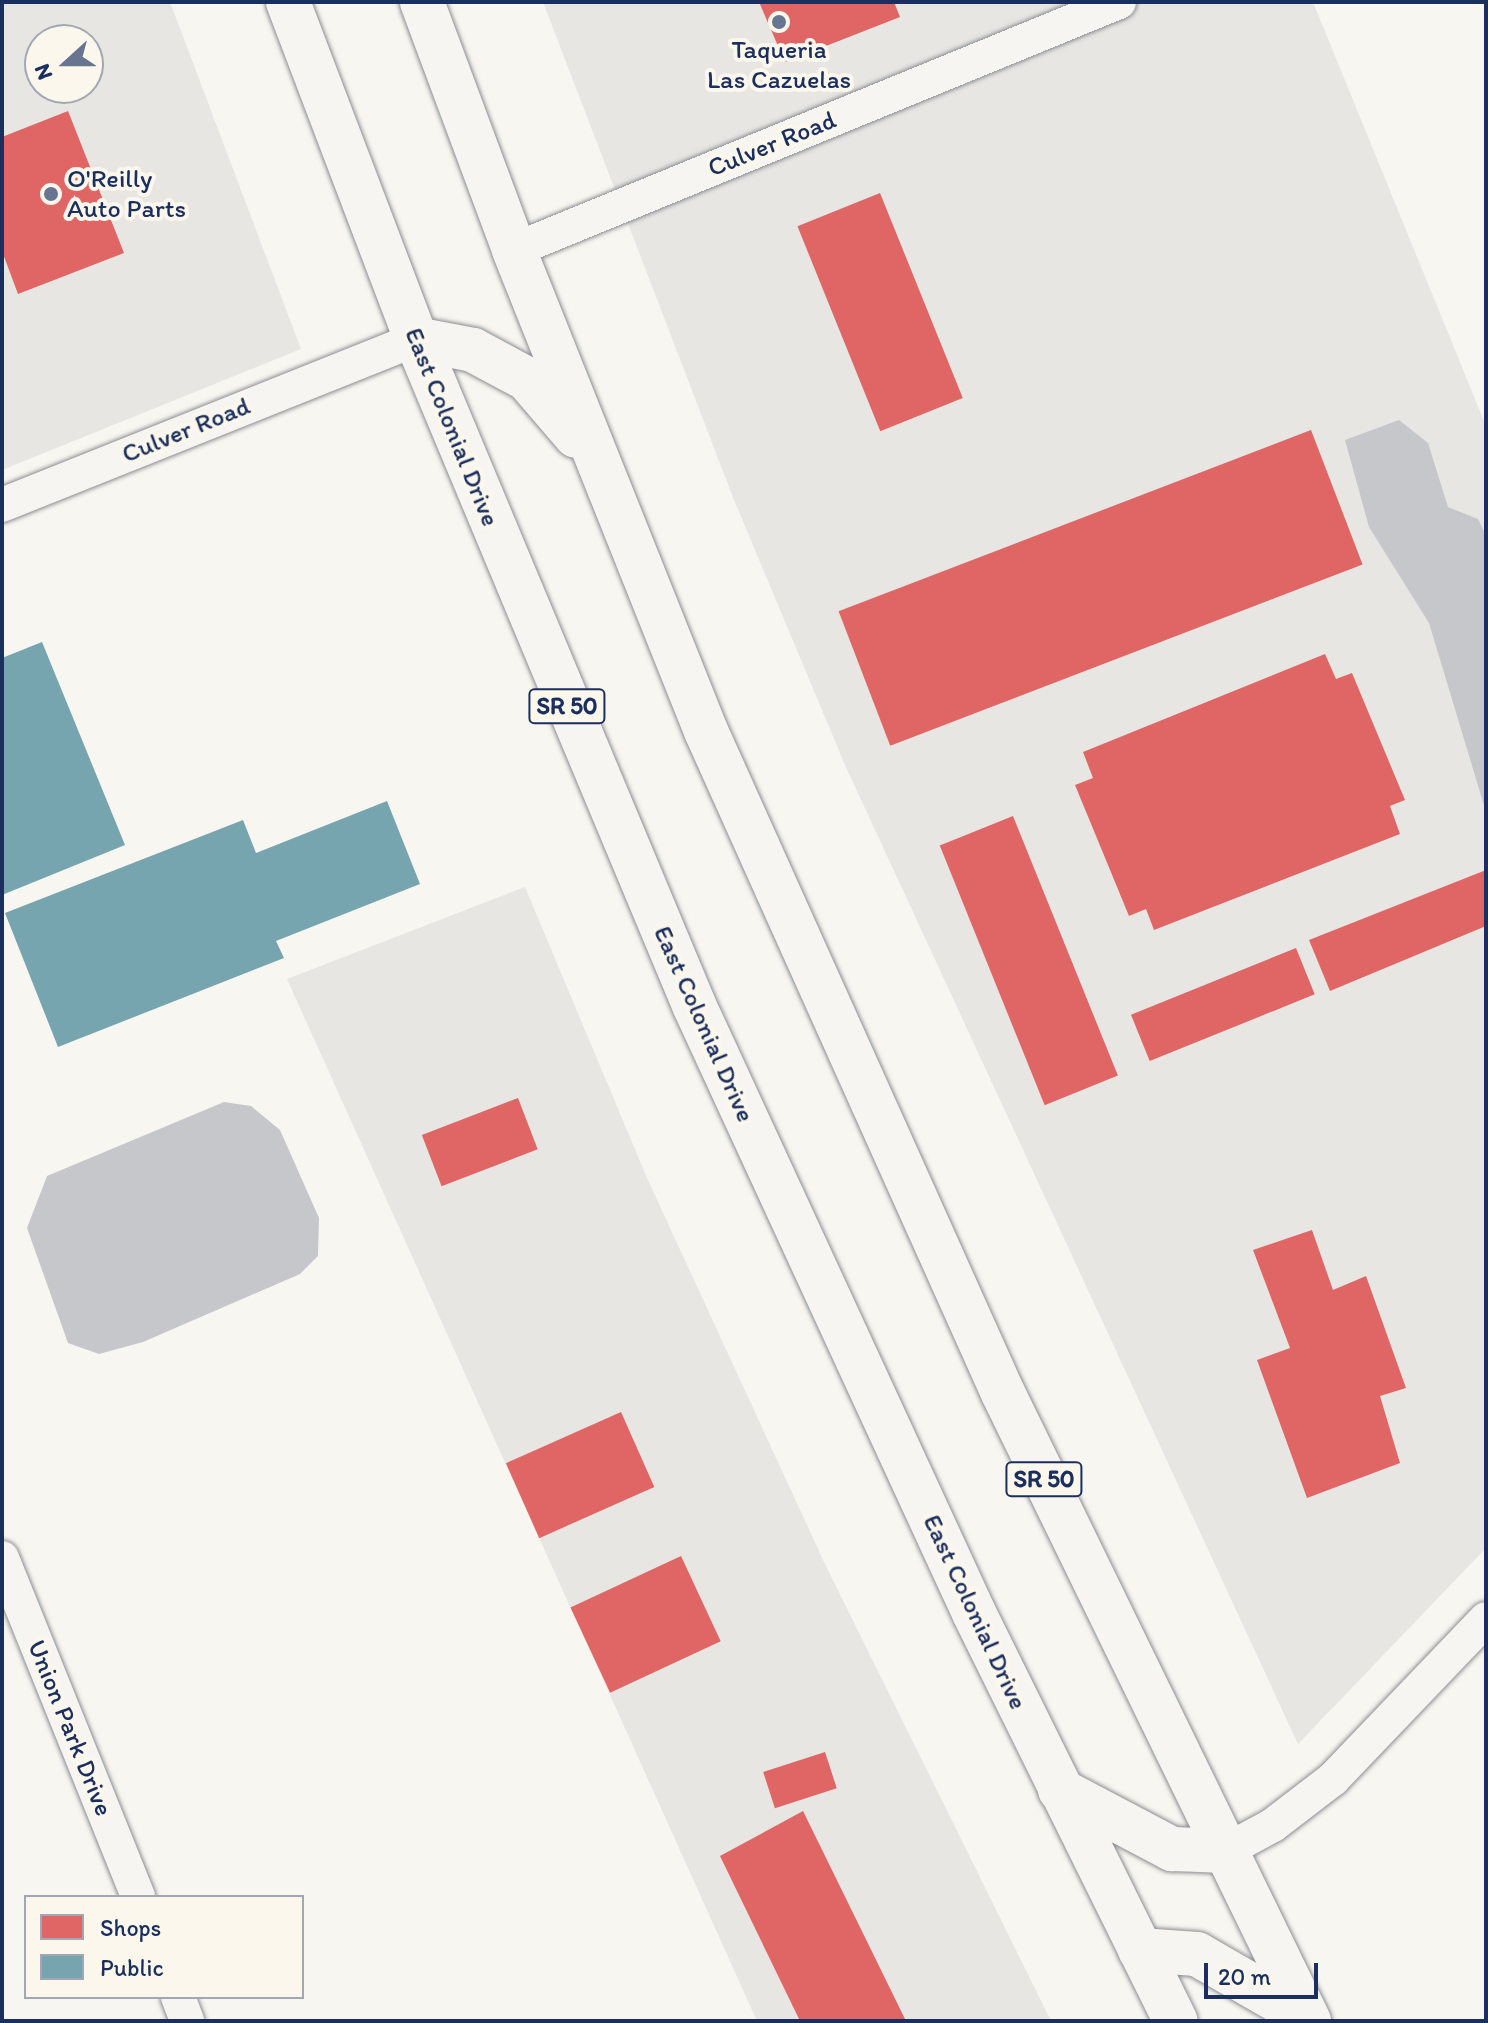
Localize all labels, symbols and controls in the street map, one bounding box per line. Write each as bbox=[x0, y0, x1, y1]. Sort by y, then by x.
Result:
marker: Taqueria Las Cazuelas bbox=[770, 13, 788, 31]
north arrow bbox=[24, 24, 104, 104]
place label: Taqueria Las Cazuelas bbox=[706, 34, 852, 96]
text: N bbox=[28, 60, 58, 84]
street label: Culver Road bbox=[704, 104, 840, 184]
place label: O'Reilly Auto Parts bbox=[67, 163, 186, 224]
marker: O'Reilly Auto Parts bbox=[42, 185, 60, 203]
street label: East Colonial Drive bbox=[398, 323, 506, 531]
street label: Culver Road bbox=[118, 390, 254, 470]
road number: SR 50 bbox=[527, 686, 607, 726]
street label: East Colonial Drive bbox=[647, 921, 761, 1127]
road number: SR 50 bbox=[1004, 1459, 1084, 1499]
street label: East Colonial Drive bbox=[916, 1510, 1034, 1714]
street label: Union Park Drive bbox=[20, 1635, 120, 1821]
legend bbox=[24, 1895, 304, 1999]
text: Shops bbox=[100, 1913, 161, 1942]
scale bar bbox=[1208, 1947, 1322, 1997]
text: Public bbox=[100, 1953, 164, 1982]
text: 20 m bbox=[1218, 1962, 1271, 1991]

